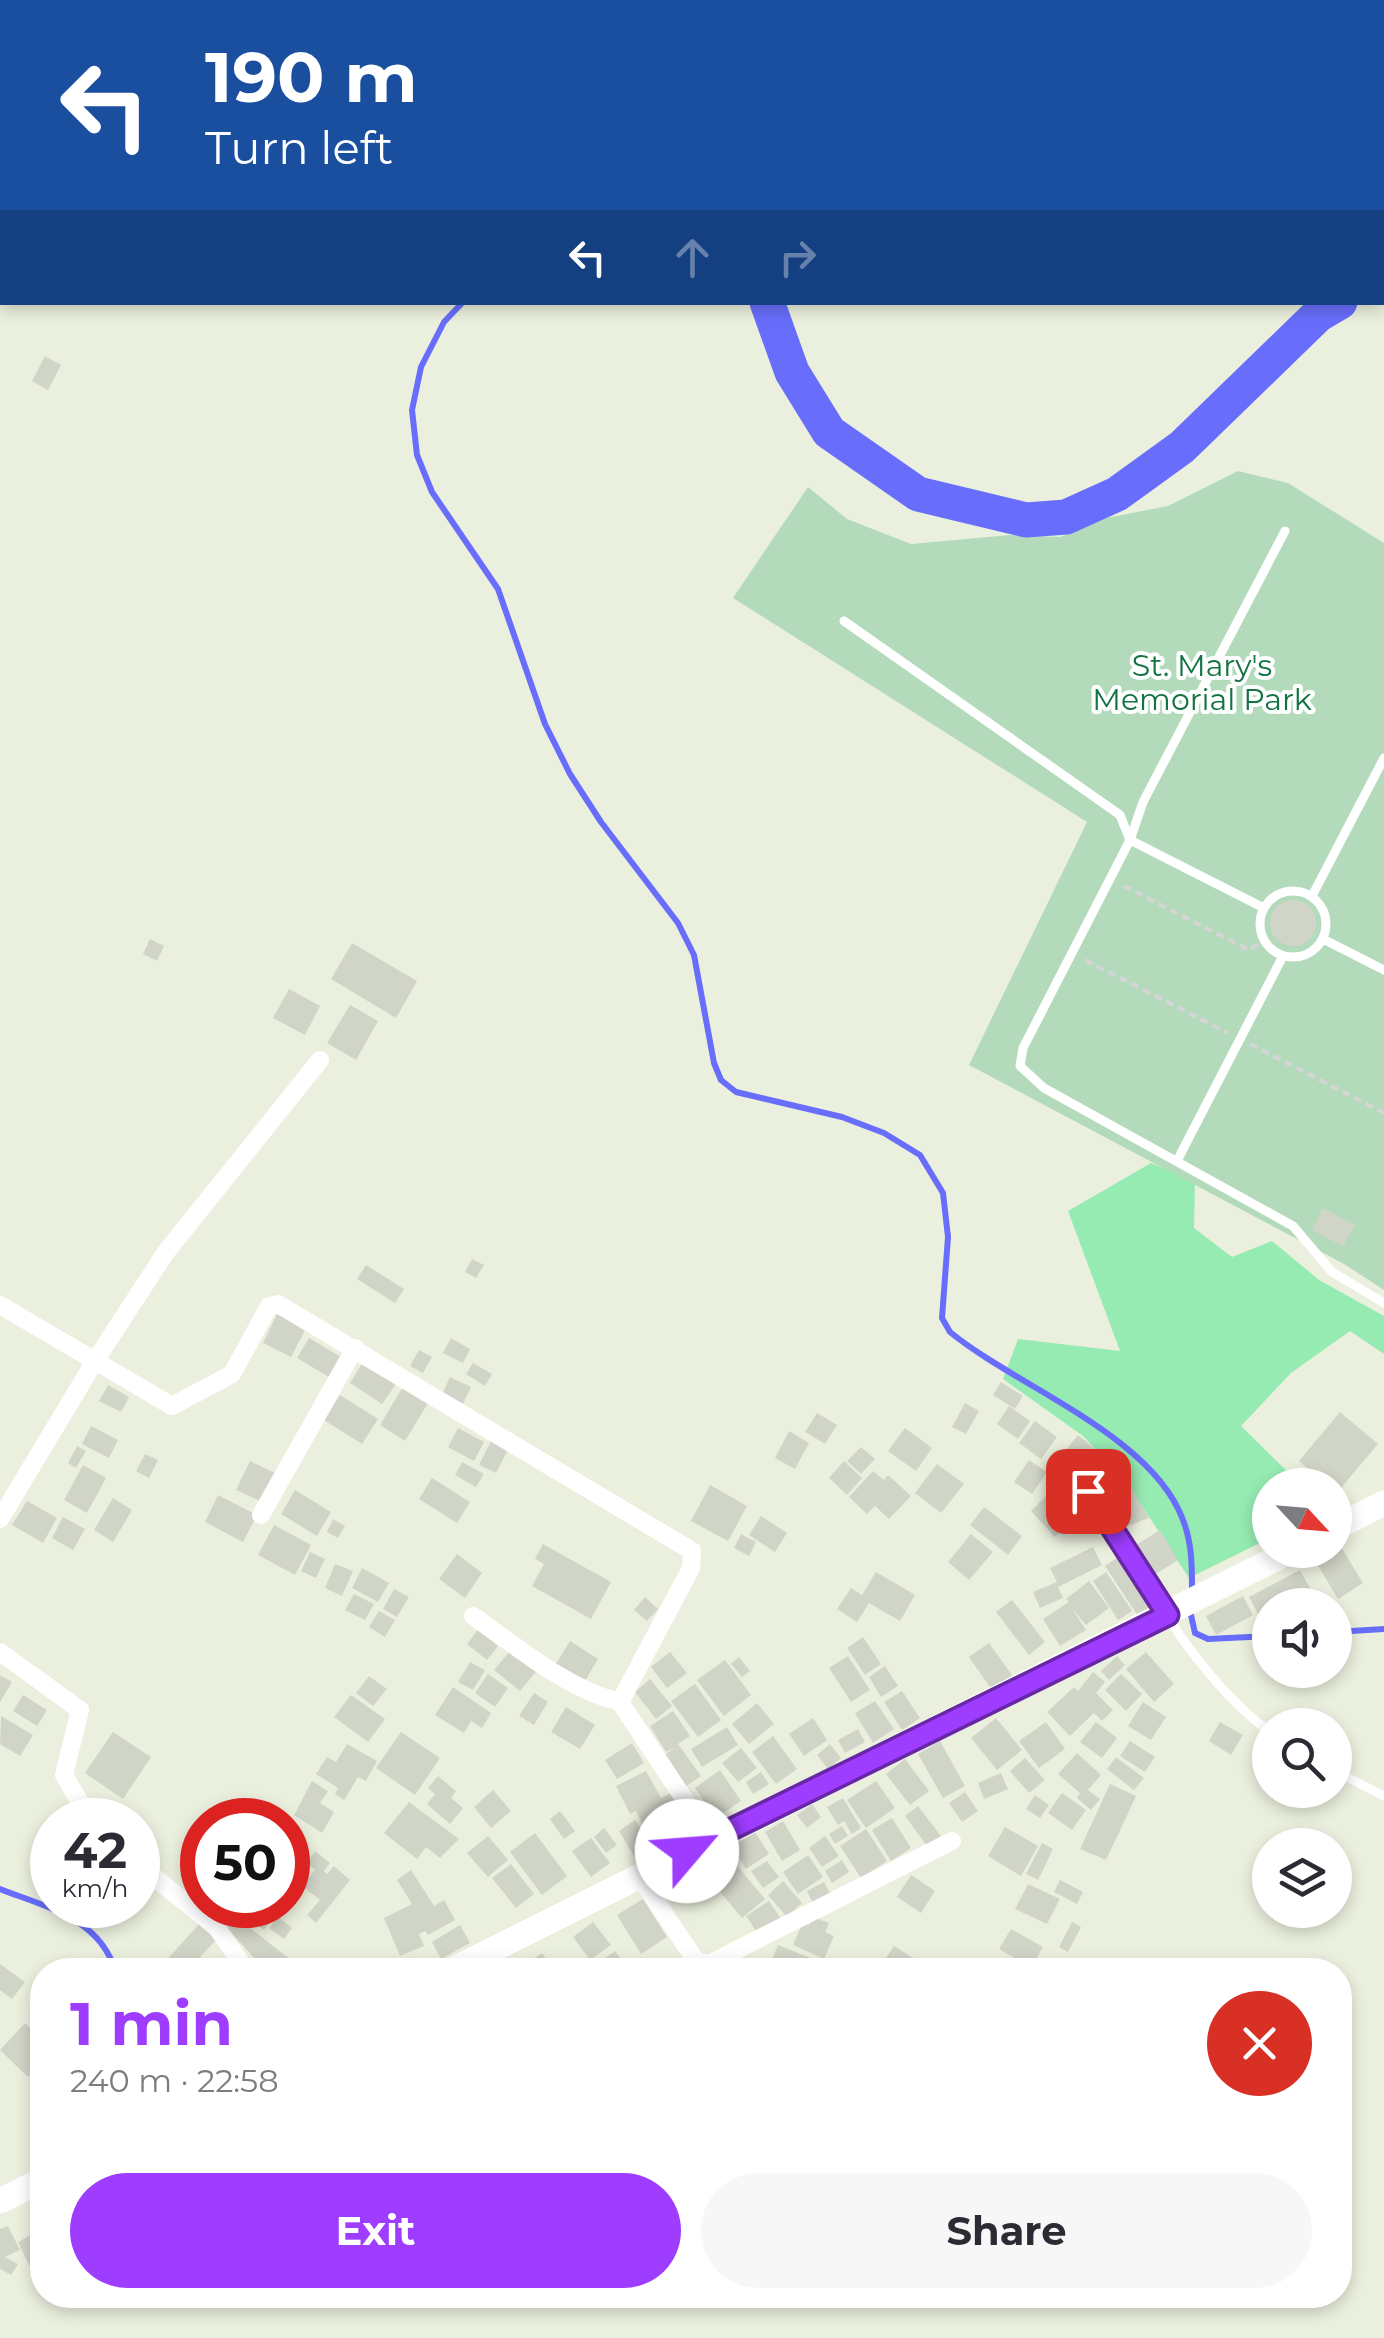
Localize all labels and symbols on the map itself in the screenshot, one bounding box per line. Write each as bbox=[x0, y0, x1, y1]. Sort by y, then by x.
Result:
park label: St. Mary's Memorial Park bbox=[1092, 647, 1312, 718]
pin bbox=[1046, 1449, 1131, 1534]
north arrow bbox=[1252, 1468, 1352, 1568]
speed limit sign: 50 bbox=[180, 1798, 310, 1928]
position arrow bbox=[635, 1799, 739, 1903]

